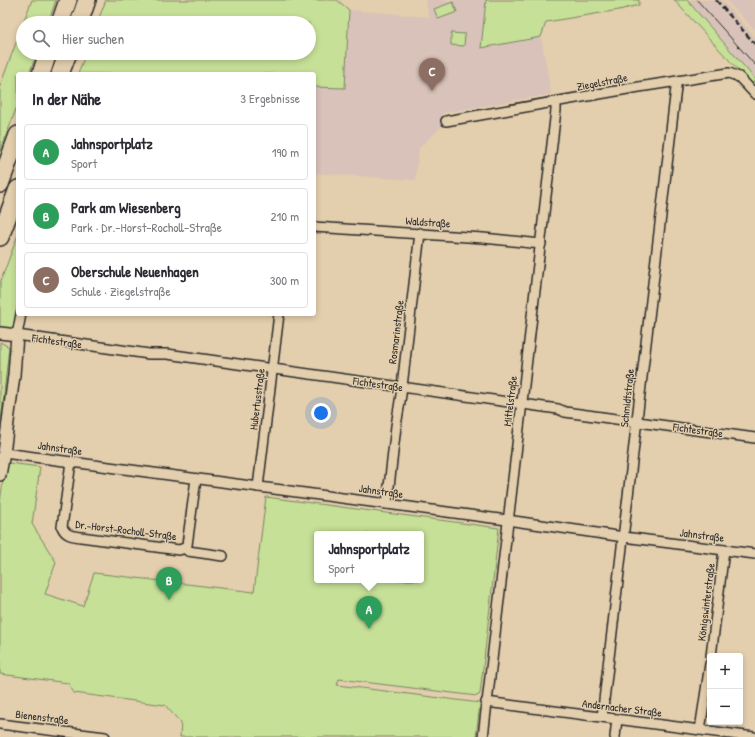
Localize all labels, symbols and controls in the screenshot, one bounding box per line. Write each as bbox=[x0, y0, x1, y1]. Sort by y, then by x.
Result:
search box bbox=[16, 16, 316, 60]
icon: search bbox=[30, 27, 52, 49]
text: Hier suchen bbox=[62, 28, 124, 49]
pin: C bbox=[419, 58, 445, 91]
street label: Ziegelstraße bbox=[575, 70, 629, 94]
text: In der Nähe bbox=[32, 87, 101, 110]
text: 3 Ergebnisse bbox=[240, 89, 300, 107]
text: Jahnsportplatz bbox=[71, 133, 153, 154]
text: A bbox=[43, 143, 49, 161]
text: 190 m bbox=[272, 143, 299, 161]
text: Sport bbox=[71, 154, 97, 172]
text: Park am Wiesenberg bbox=[71, 197, 181, 218]
text: B bbox=[43, 207, 49, 225]
text: 210 m bbox=[271, 207, 299, 225]
street label: Waldstraße bbox=[405, 213, 452, 231]
text: Park · Dr.-Horst-Rocholl-Straße bbox=[71, 218, 222, 236]
text: Oberschule Neuenhagen bbox=[71, 261, 199, 282]
text: C bbox=[42, 271, 50, 289]
text: 300 m bbox=[270, 271, 299, 289]
text: Schule · Ziegelstraße bbox=[71, 282, 171, 300]
street label: Rosmarinstraße bbox=[385, 299, 407, 365]
street label: Fichtestraße bbox=[30, 330, 84, 352]
street label: Hubertusstraße bbox=[246, 367, 268, 431]
street label: Schmidtstraße bbox=[617, 367, 637, 428]
street label: Fichtestraße bbox=[351, 373, 405, 395]
street label: Mittelstraße bbox=[500, 374, 520, 427]
your location bbox=[311, 403, 331, 423]
street label: Fichtestraße bbox=[671, 419, 725, 441]
street label: Jahnstraße bbox=[37, 438, 84, 458]
street label: Jahnstraße bbox=[358, 481, 405, 501]
street label: Dr.-Horst-Rocholl-Straße bbox=[75, 517, 178, 543]
street label: Jahnstraße bbox=[679, 525, 726, 545]
popup bbox=[314, 531, 424, 583]
text: Jahnsportplatz bbox=[328, 538, 410, 559]
text: Sport bbox=[328, 559, 354, 577]
street label: Königswinterstraße bbox=[694, 562, 718, 642]
pin: B bbox=[156, 567, 182, 600]
pin: A bbox=[356, 596, 382, 629]
map controls bbox=[707, 653, 743, 725]
button: + bbox=[707, 653, 743, 689]
button: − bbox=[707, 689, 743, 725]
street label: Andernacher Straße bbox=[581, 696, 663, 720]
street label: Bienenstraße bbox=[15, 707, 70, 727]

